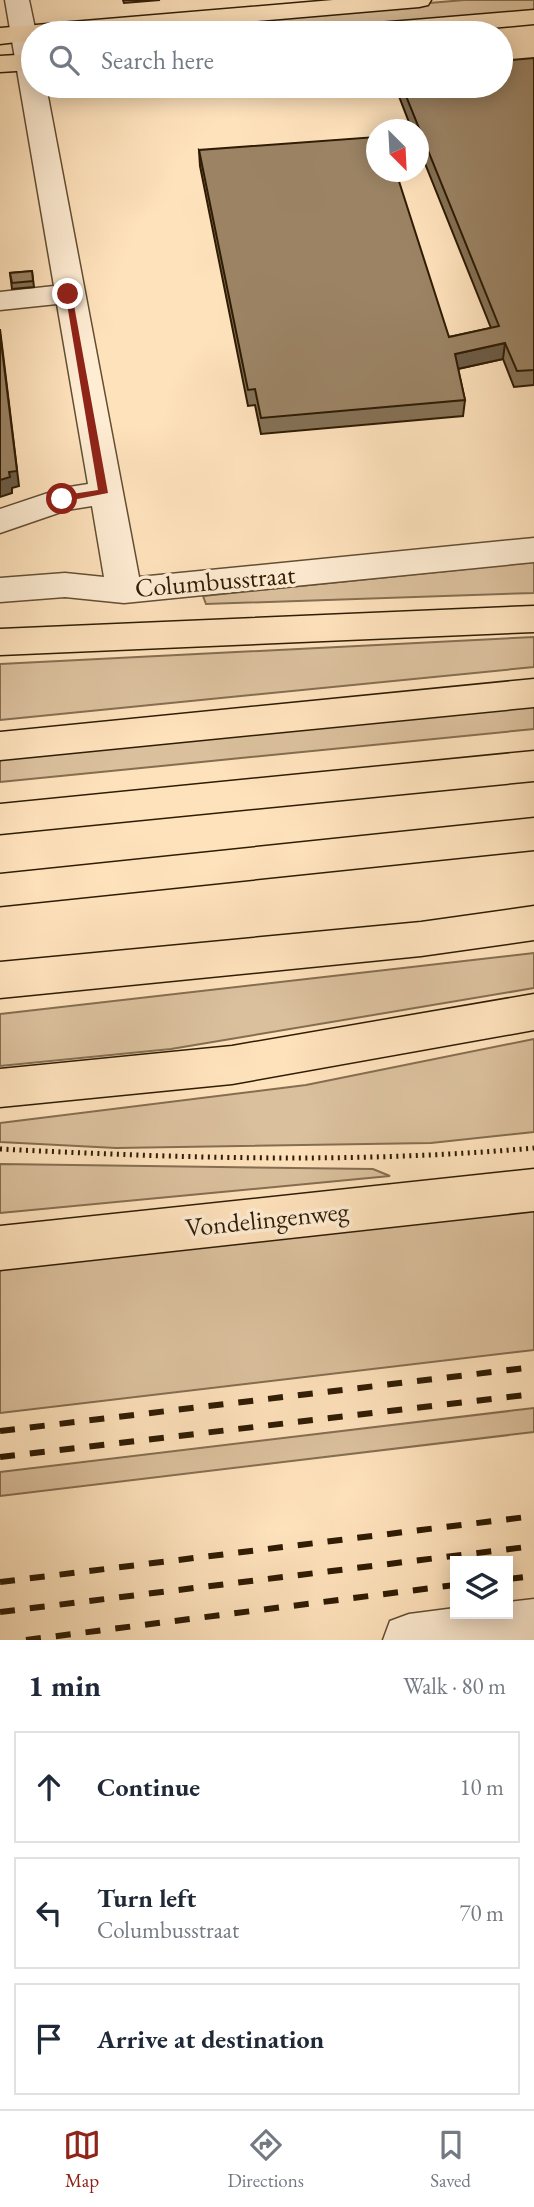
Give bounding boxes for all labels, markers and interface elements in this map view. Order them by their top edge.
search box [21,21,513,98]
icon: search [45,41,83,79]
text: Search here [101,43,214,77]
north arrow [366,119,429,182]
route end [52,278,83,309]
route start [46,483,77,514]
street label: Columbusstraat [133,557,297,605]
street label: Vondelingenweg [184,1193,351,1244]
map controls [450,1556,513,1619]
button: layers [450,1556,513,1619]
text: 1 min [28,1666,101,1705]
text: Walk · 80 m [403,1671,506,1701]
icon: ahead [30,1768,68,1806]
text: Continue [97,1770,200,1804]
text: 10 m [459,1772,504,1802]
text: Turn left [97,1881,196,1915]
icon: left [30,1894,68,1932]
text: 70 m [459,1898,504,1928]
text: Columbusstraat [97,1915,239,1945]
icon: arrive [30,2020,68,2058]
text: Arrive at destination [97,2022,324,2056]
tab: Map [63,2126,101,2193]
tab: Directions [227,2126,304,2193]
tab: Saved [430,2126,471,2193]

